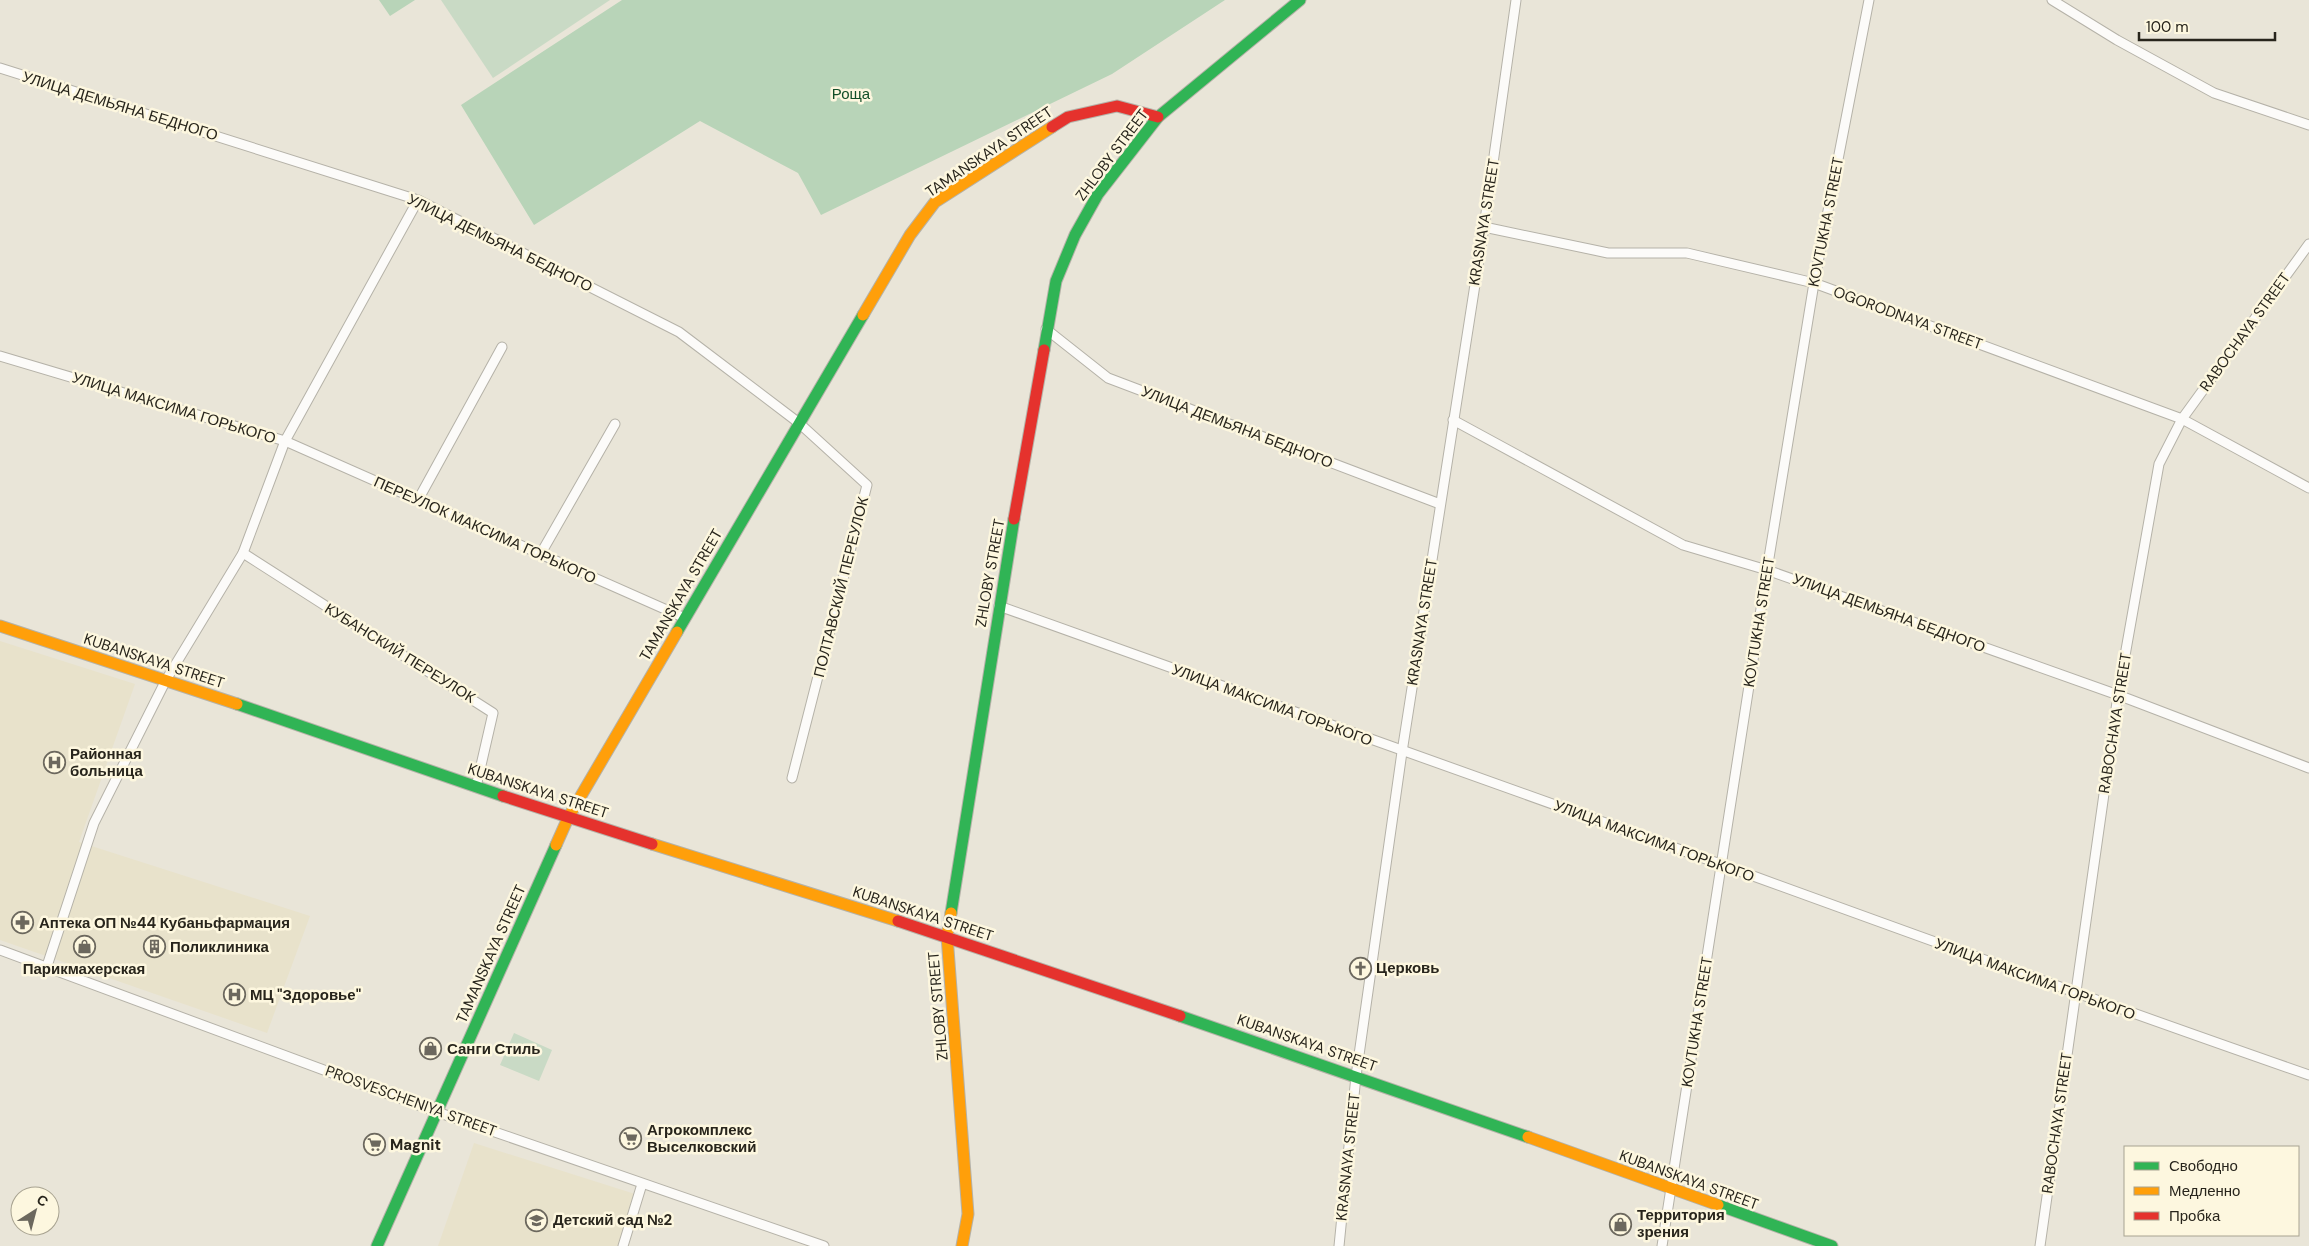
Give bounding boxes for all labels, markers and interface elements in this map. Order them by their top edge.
scale bar [2139,10,2275,42]
text: 100 m [2146,17,2189,37]
street label: УЛИЦА ДЕМЬЯНА БЕДНОГО [20,67,220,145]
park label: Роща [832,84,871,104]
street label: TAMANSKAYA STREET [922,102,1056,202]
street label: ZHLOBY STREET [1071,105,1153,205]
street label: KOVTUKHA STREET [1804,155,1848,289]
street label: KRASNAYA STREET [1464,157,1504,287]
street label: УЛИЦА ДЕМЬЯНА БЕДНОГО [404,189,596,297]
street label: RABOCHAYA STREET [2195,269,2295,395]
street label: OGORODNAYA STREET [1831,282,1985,354]
street label: УЛИЦА МАКСИМА ГОРЬКОГО [70,367,278,449]
street label: УЛИЦА ДЕМЬЯНА БЕДНОГО [1138,381,1336,473]
street label: ПЕРЕУЛОК МАКСИМА ГОРЬКОГО [371,472,599,588]
street label: ПОЛТАВСКИЙ ПЕРЕУЛОК [809,494,873,679]
street label: ZHLOBY STREET [971,517,1009,629]
street label: TAMANSKAYA STREET [635,525,727,665]
street label: KOVTUKHA STREET [1739,555,1779,689]
street label: KRASNAYA STREET [1402,557,1442,687]
street label: УЛИЦА ДЕМЬЯНА БЕДНОГО [1790,569,1988,657]
street label: КУБАНСКИЙ ПЕРЕУЛОК [321,598,479,708]
street label: KUBANSKAYA STREET [81,629,227,693]
street label: RABOCHAYA STREET [2094,651,2136,795]
street label: УЛИЦА МАКСИМА ГОРЬКОГО [1169,659,1375,751]
place label: Районная больница [70,744,143,781]
hospital icon: Районная больница [42,751,66,775]
street label: KUBANSKAYA STREET [465,759,611,823]
street label: УЛИЦА МАКСИМА ГОРЬКОГО [1551,795,1757,887]
street label: TAMANSKAYA STREET [452,882,530,1026]
street label: KUBANSKAYA STREET [850,882,996,946]
pharmacy icon: Аптека ОП №44 Кубаньфармация [11,911,35,935]
place label: Аптека ОП №44 Кубаньфармация [39,913,290,933]
street label: УЛИЦА МАКСИМА ГОРЬКОГО [1932,933,2138,1025]
shop icon: Парикмахерская [72,934,96,958]
building icon: Поликлиника [142,935,166,959]
place label: Поликлиника [170,937,270,957]
street label: ZHLOBY STREET [923,951,953,1061]
street label: KOVTUKHA STREET [1677,955,1717,1089]
church icon: Церковь [1348,956,1372,980]
place label: Церковь [1376,958,1440,978]
place label: Парикмахерская [23,959,145,979]
hospital icon: МЦ "Здоровье" [222,983,246,1007]
place label: МЦ "Здоровье" [250,985,361,1005]
street label: KUBANSKAYA STREET [1234,1010,1380,1076]
shop icon: Санги Стиль [419,1037,443,1061]
place label: Санги Стиль [447,1039,541,1059]
street label: RABOCHAYA STREET [2037,1051,2077,1195]
street label: PROSVESCHENIYA STREET [323,1061,499,1141]
street label: KRASNAYA STREET [1331,1092,1365,1222]
place label: Агрокомплекс Выселковский [647,1120,756,1157]
supermarket icon: Агрокомплекс Выселковский [619,1127,643,1151]
supermarket icon: Magnit [362,1133,386,1157]
place label: Magnit [390,1135,441,1155]
street label: KUBANSKAYA STREET [1617,1145,1761,1215]
legend [2124,1146,2299,1236]
text: Свободно [2169,1156,2238,1176]
text: Медленно [2169,1181,2240,1201]
north arrow [10,1186,60,1236]
text: С [33,1190,52,1211]
place label: Территория зрения [1637,1205,1725,1242]
text: Пробка [2169,1206,2221,1226]
school or university icon: Детский сад №2 [525,1208,549,1232]
place label: Детский сад №2 [553,1210,673,1230]
shop icon: Территория зрения [1609,1212,1633,1236]

